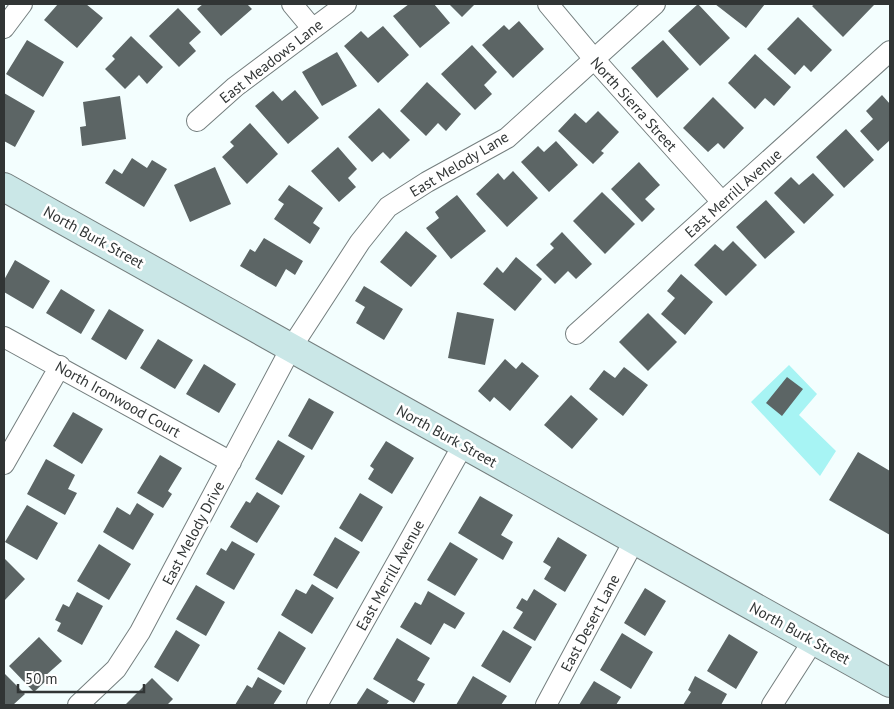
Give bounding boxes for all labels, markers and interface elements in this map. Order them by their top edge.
street label: East Meadows Lane [216,15,326,107]
street label: North Sierra Street [587,53,681,155]
street label: East Melody Lane [406,127,512,201]
street label: East Merrill Avenue [681,145,785,241]
street label: North Burk Street [40,202,148,272]
street label: North Ironwood Court [52,357,184,441]
street label: North Burk Street [393,401,501,471]
street label: East Melody Drive [158,478,228,588]
street label: East Merrill Avenue [352,516,428,634]
street label: East Desert Lane [556,571,624,675]
street label: North Burk Street [746,598,854,668]
scale bar [18,662,144,694]
text: 50 m [25,669,58,688]

